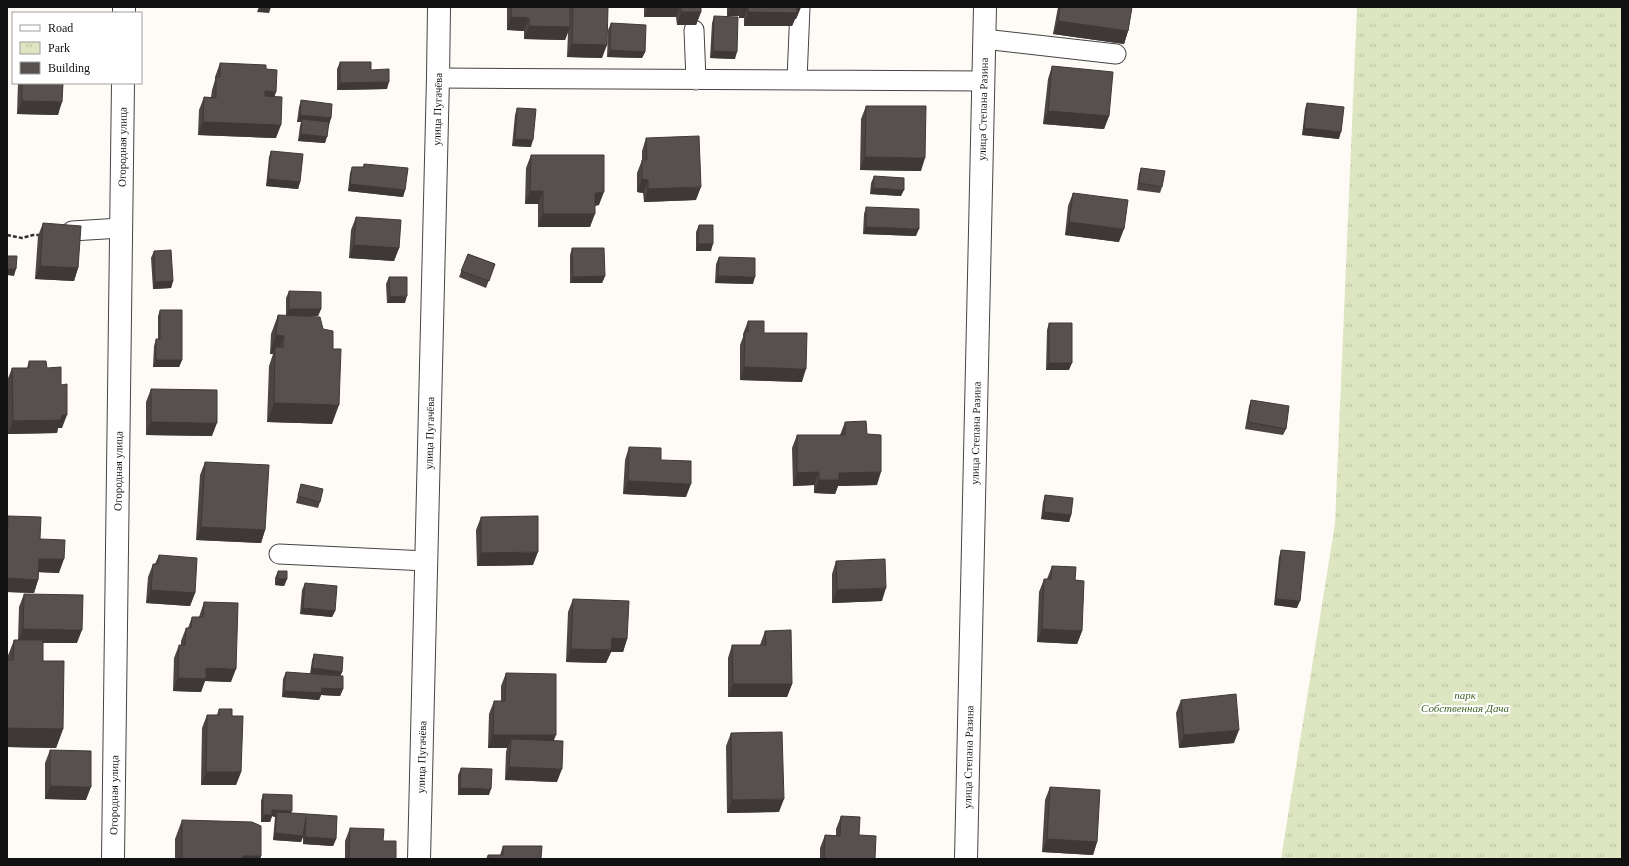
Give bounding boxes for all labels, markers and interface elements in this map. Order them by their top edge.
legend [12,12,142,84]
text: Road [48,21,73,35]
text: Park [48,41,70,55]
street label: улица Степана Разина [976,57,990,161]
text: Building [48,61,90,75]
street label: улица Пугачёва [430,73,444,146]
street label: Огородная улица [116,107,129,187]
street label: улица Степана Разина [968,381,983,485]
street label: улица Пугачёва [422,396,436,470]
street label: Огородная улица [111,431,125,511]
park label: парк Собственная Дача [1421,689,1510,714]
street label: улица Степана Разина [961,705,975,809]
street label: улица Пугачёва [415,720,428,794]
street label: Огородная улица [107,755,120,835]

